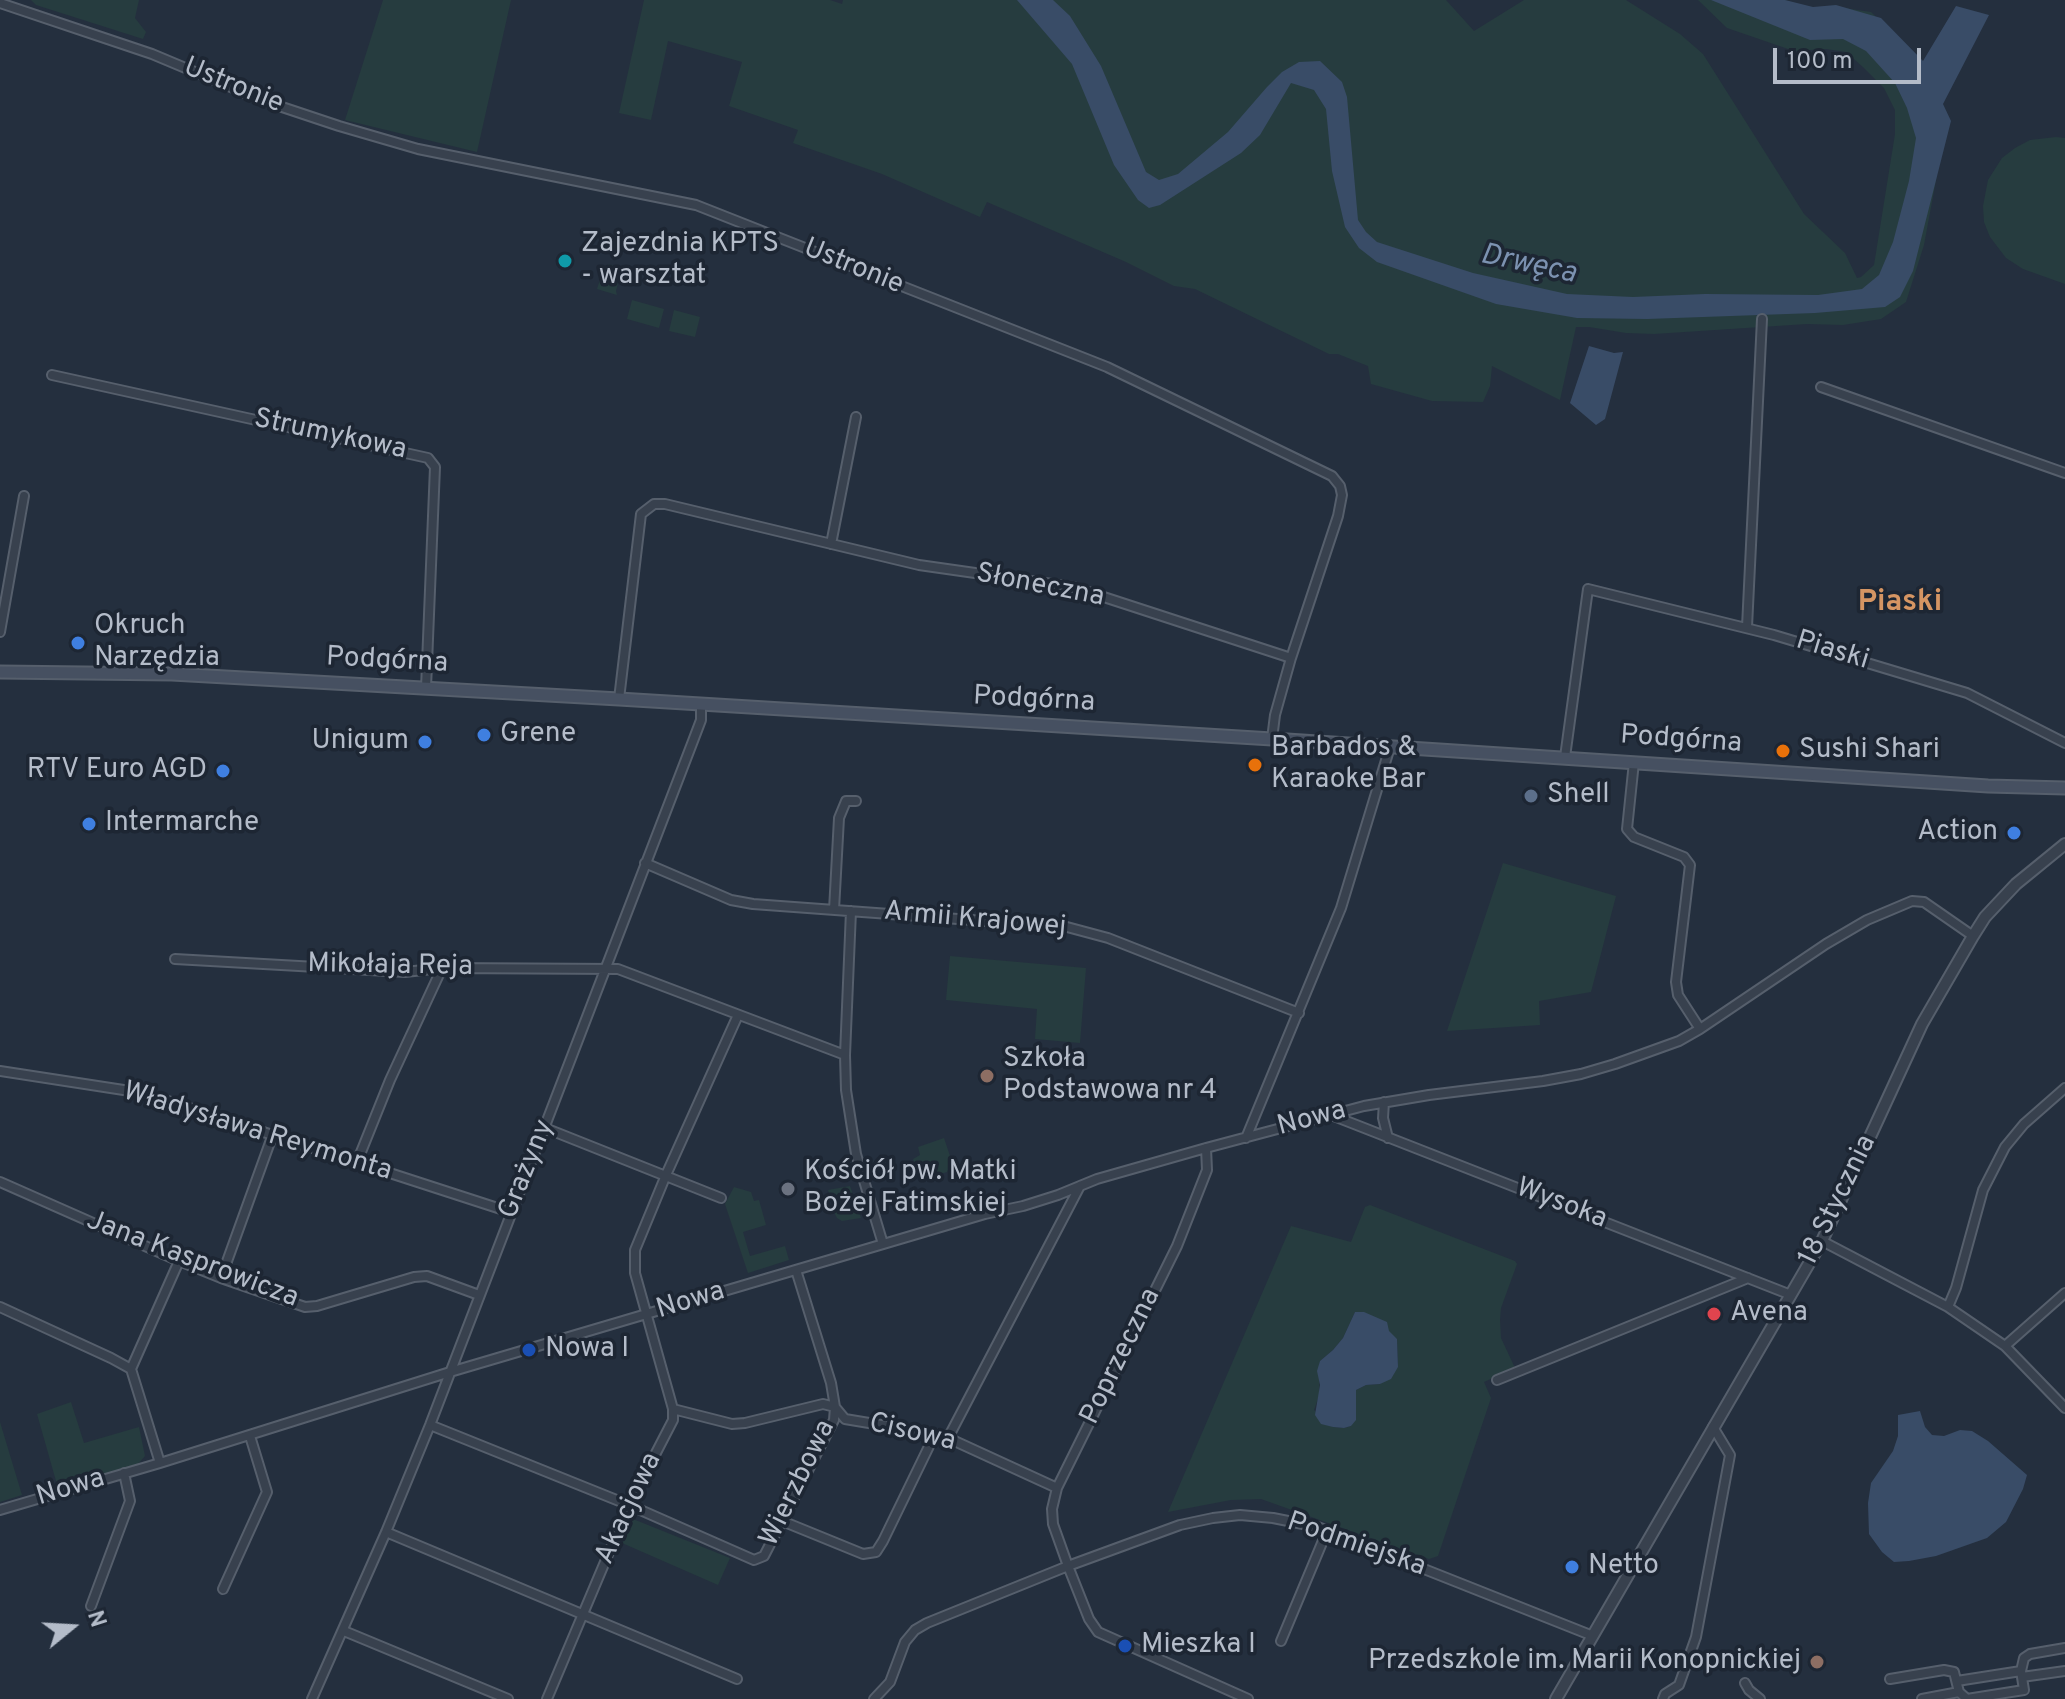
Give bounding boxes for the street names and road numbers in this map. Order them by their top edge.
street label: Ustronie [178,52,288,122]
street label: Ustronie [798,233,908,303]
street label: Strumykowa [251,403,409,469]
street label: Słoneczna [973,558,1107,616]
street label: Piaski [1791,625,1873,679]
street label: Podgórna [325,642,449,682]
street label: Podgórna [972,681,1096,721]
street label: Podgórna [1619,720,1743,762]
street label: Armii Krajowej [882,896,1068,946]
street label: Mikołaja Reja [307,949,473,985]
street label: Władysława Reymonta [118,1076,396,1190]
street label: Nowa [1274,1095,1350,1145]
street label: Grażyny [493,1115,563,1225]
street label: 18 Stycznia [1793,1130,1885,1272]
street label: Wysoka [1511,1172,1611,1238]
street label: Jana Kasprowicza [81,1205,303,1317]
street label: Nowa [653,1276,729,1328]
street label: Poprzeczna [1075,1283,1169,1431]
street label: Cisowa [865,1408,959,1460]
street label: Wierzbowa [754,1415,844,1553]
street label: Akacjowa [590,1448,670,1570]
street label: Nowa [33,1463,109,1515]
street label: Podmiejska [1282,1507,1430,1585]

